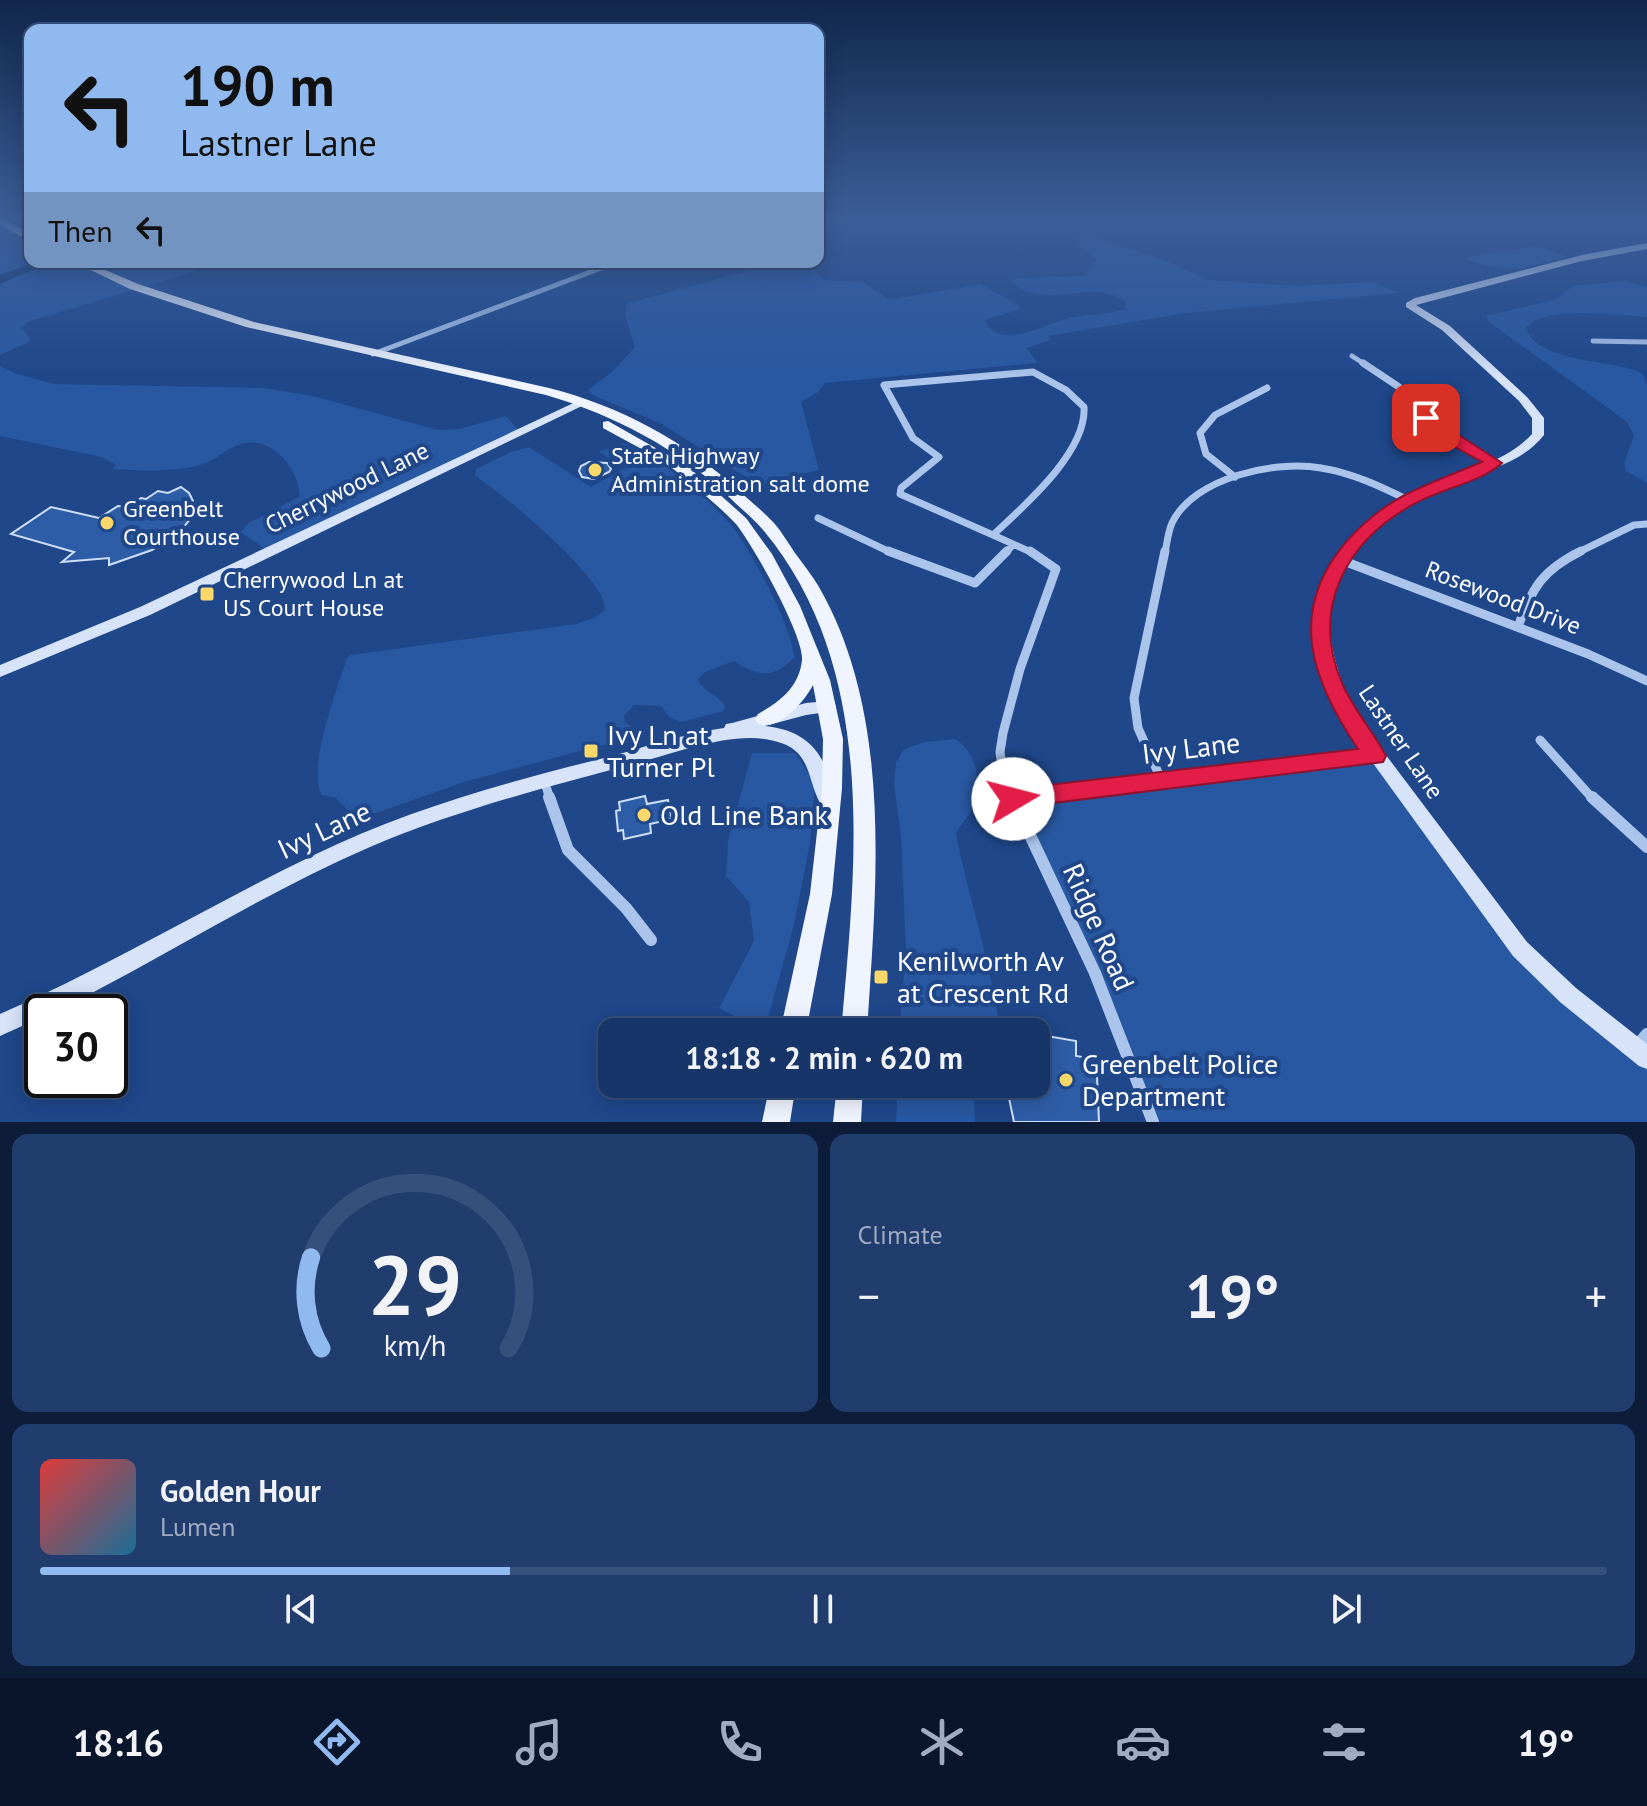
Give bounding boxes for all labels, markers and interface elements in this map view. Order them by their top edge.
text: 190 m [180,49,335,121]
icon: left [48,56,152,160]
text: Lastner Lane [180,119,377,166]
icon: left [129,208,173,252]
text: Then [48,211,113,250]
pin [1392,384,1460,452]
icon: arrive [1404,396,1448,440]
street label: Cherrywood Lane [260,435,434,541]
place label: State Highway Administration salt dome [611,440,870,499]
marker: State Highway Administration salt dome [586,461,604,479]
place label: Greenbelt Courthouse [123,493,240,552]
marker: Greenbelt Courthouse [98,514,116,532]
street label: Rosewood Drive [1421,554,1585,641]
place label: Cherrywood Ln at US Court House [223,564,404,623]
marker: Cherrywood Ln at US Court House [198,585,216,603]
street label: Lastner Lane [1352,679,1451,805]
place label: Ivy Ln at Turner Pl [607,716,715,785]
street label: Ivy Lane [1140,723,1242,772]
marker: Ivy Ln at Turner Pl [582,742,600,760]
position arrow [971,757,1055,841]
street label: Ivy Lane [271,792,376,867]
place label: Old Line Bank [660,796,828,833]
marker: Old Line Bank [635,806,653,824]
street label: Ridge Road [1055,857,1144,996]
place label: Kenilworth Av at Crescent Rd [897,942,1069,1011]
marker: Kenilworth Av at Crescent Rd [872,968,890,986]
speed limit sign: 30 [24,994,128,1098]
text: 18:18 · 2 min · 620 m [685,1038,963,1077]
place label: Greenbelt Police Department [1082,1045,1278,1114]
marker: Greenbelt Police Department [1057,1071,1075,1089]
text: Climate [858,1218,943,1251]
text: 29 [368,1230,462,1338]
text: 19° [1185,1257,1279,1335]
text: − [858,1267,880,1324]
text: + [1585,1267,1607,1324]
text: km/h [383,1327,446,1364]
text: Golden Hour [160,1471,321,1510]
text: Lumen [160,1510,235,1543]
icon: previous [279,1587,323,1631]
icon: pause [801,1587,845,1631]
icon: next [1324,1587,1368,1631]
icon: directions [309,1714,365,1770]
icon: music [511,1714,567,1770]
icon: phone [712,1714,768,1770]
icon: climate [914,1714,970,1770]
icon: car [1115,1714,1171,1770]
icon: filters [1316,1714,1372,1770]
text: 18:16 [73,1719,164,1766]
text: 19° [1518,1719,1574,1766]

